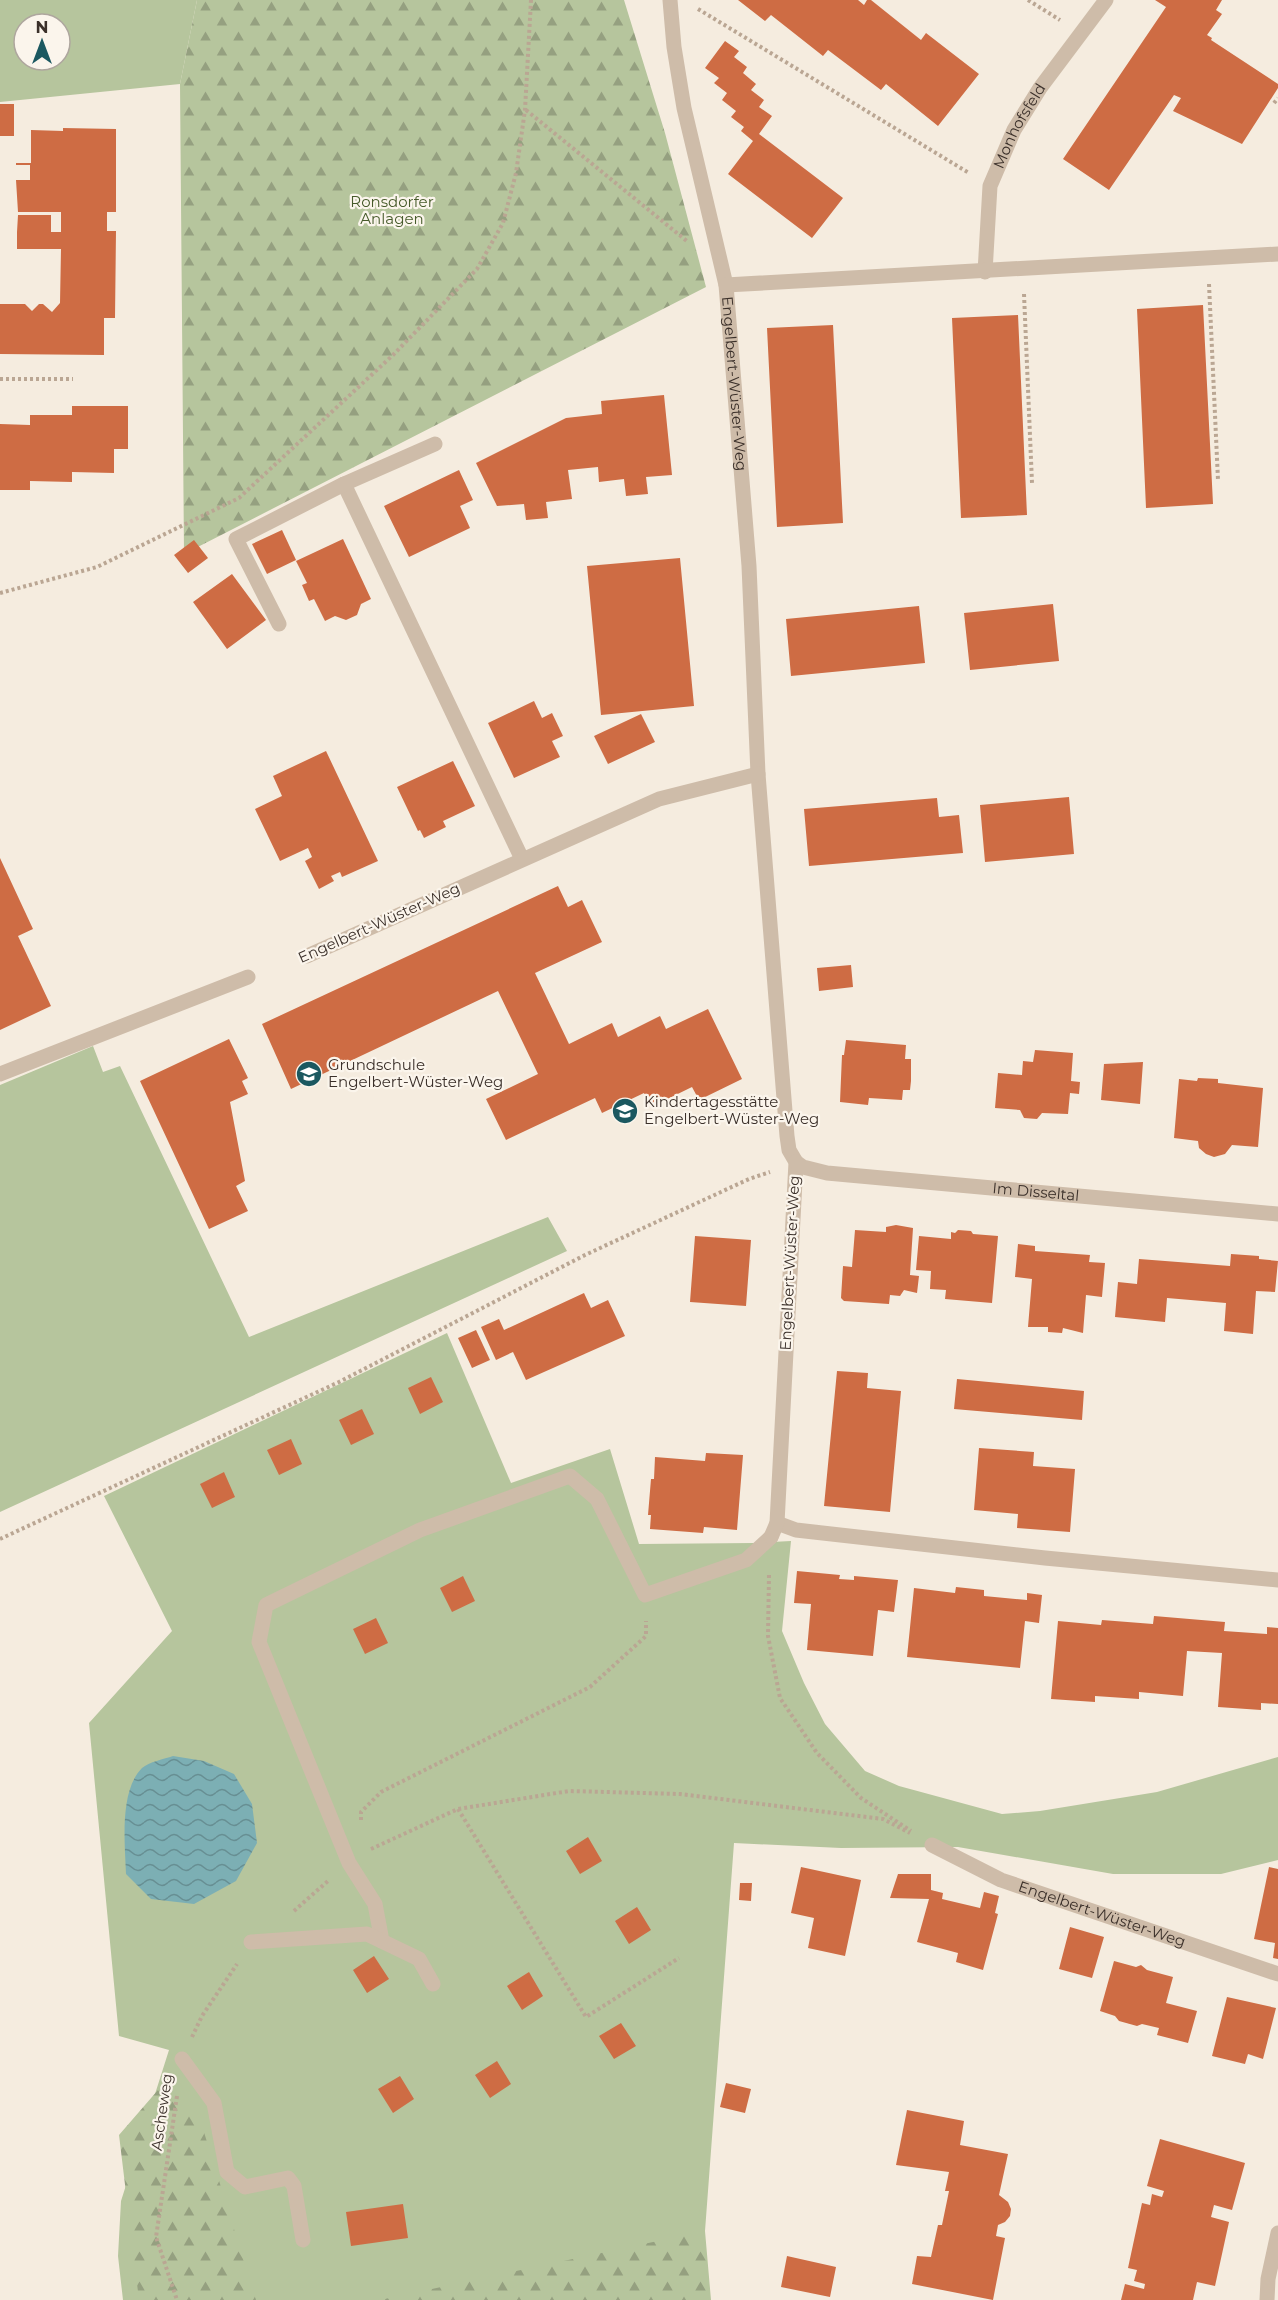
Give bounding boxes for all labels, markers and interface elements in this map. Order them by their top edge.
north arrow [12,12,72,72]
text: N [36,18,48,37]
street label: Monhofsfeld [989,80,1050,171]
park label: Ronsdorfer Anlagen [350,192,434,228]
street label: Engelbert-Wüster-Weg [718,296,751,472]
street label: Engelbert-Wüster-Weg [295,878,463,967]
place label: Grundschule Engelbert-Wüster-Weg [328,1055,503,1091]
school or university icon: Grundschule Engelbert-Wüster-Weg [294,1059,324,1089]
place label: Kindertagesstätte Engelbert-Wüster-Weg [644,1092,819,1128]
school or university icon: Kindertagesstätte Engelbert-Wüster-Weg [610,1096,640,1126]
street label: Engelbert-Wüster-Weg [775,1175,804,1351]
street label: Im Disseltal [992,1178,1080,1205]
street label: Engelbert-Wüster-Weg [1016,1877,1188,1951]
street label: Ascheweg [147,2072,176,2152]

